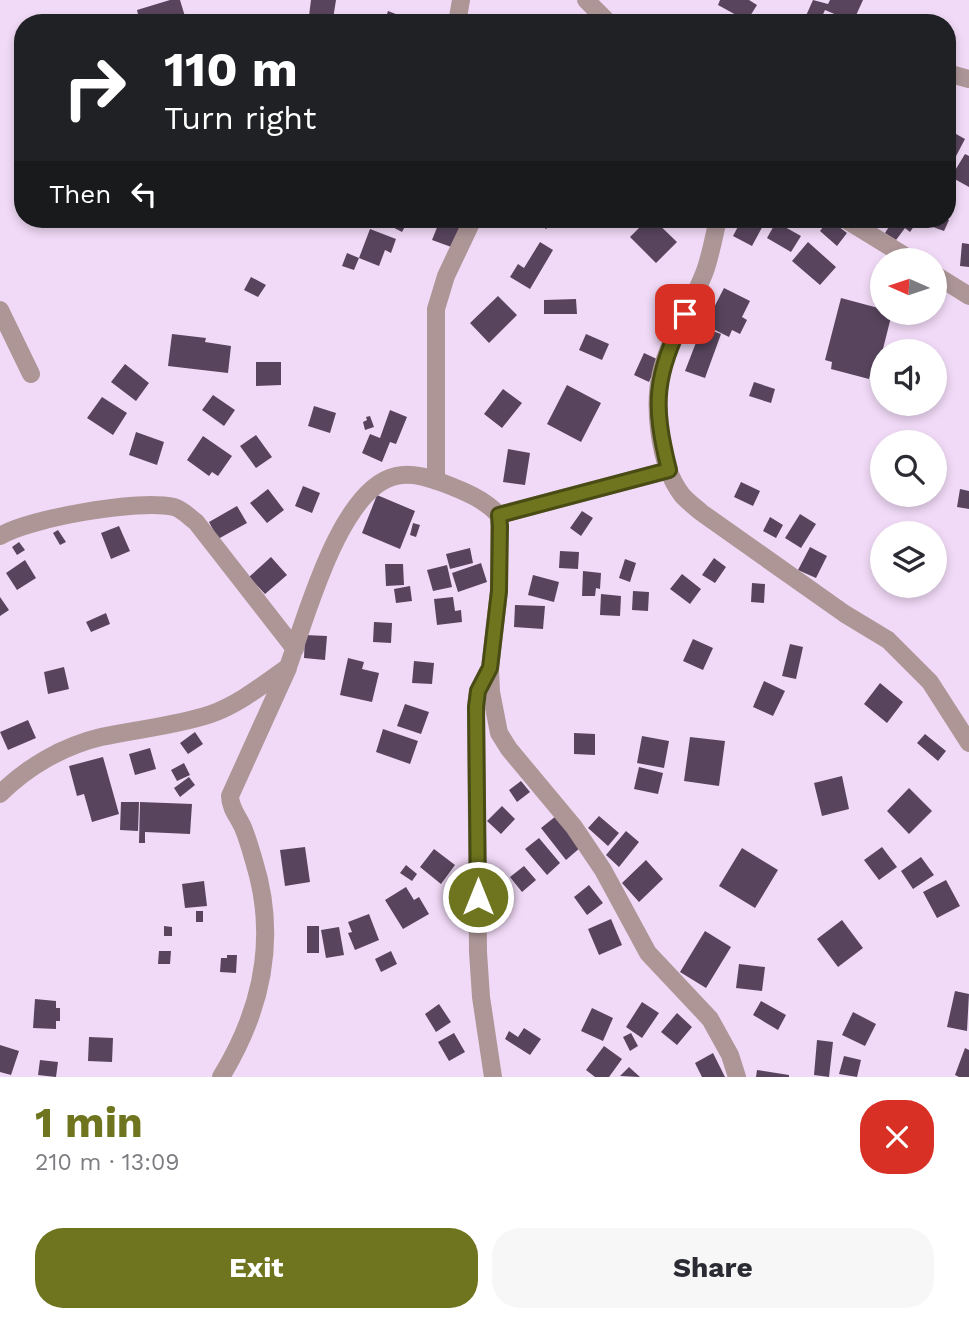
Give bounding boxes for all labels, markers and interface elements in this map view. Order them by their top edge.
text: 110 m [164,40,298,98]
icon: right [49,42,140,133]
text: Turn right [164,99,316,137]
icon: left [125,175,163,213]
text: Then [49,179,111,209]
north arrow [870,248,947,326]
map controls [870,248,947,598]
pin [655,284,715,344]
icon: arrive [666,295,704,333]
button: sound [870,339,947,416]
button: search [870,430,947,507]
button: layers [870,521,947,598]
position arrow [441,860,515,934]
text: 1 min [35,1098,143,1147]
button: close [860,1100,934,1174]
text: 210 m · 13:09 [35,1149,180,1176]
button: Exit [35,1228,478,1308]
button: Share [492,1228,934,1308]

